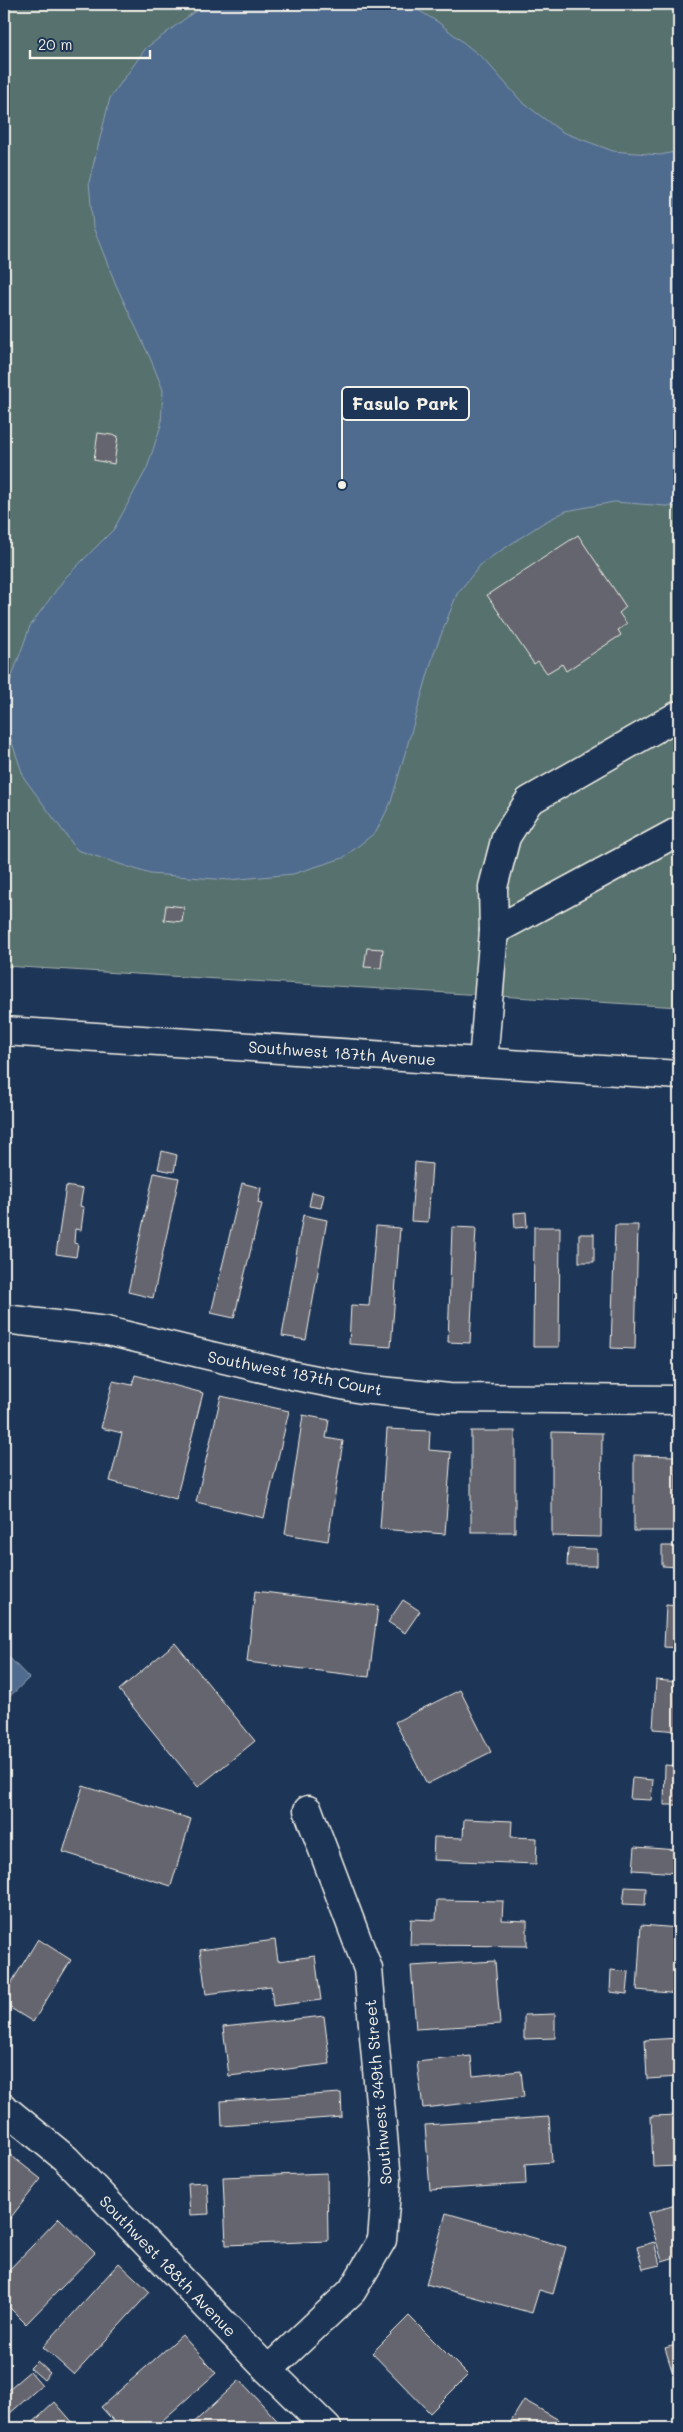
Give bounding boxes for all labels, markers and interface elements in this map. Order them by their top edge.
scale bar [30,28,150,60]
text: 20 m [38,34,72,54]
callout: Fasulo Park [342,387,469,420]
text: Fasulo Park [352,391,458,415]
street label: Southwest 187th Avenue [248,1035,436,1070]
street label: Southwest 187th Court [206,1345,384,1400]
street label: Southwest 349th Street [359,1999,396,2186]
street label: Southwest 188th Avenue [95,2191,241,2341]

